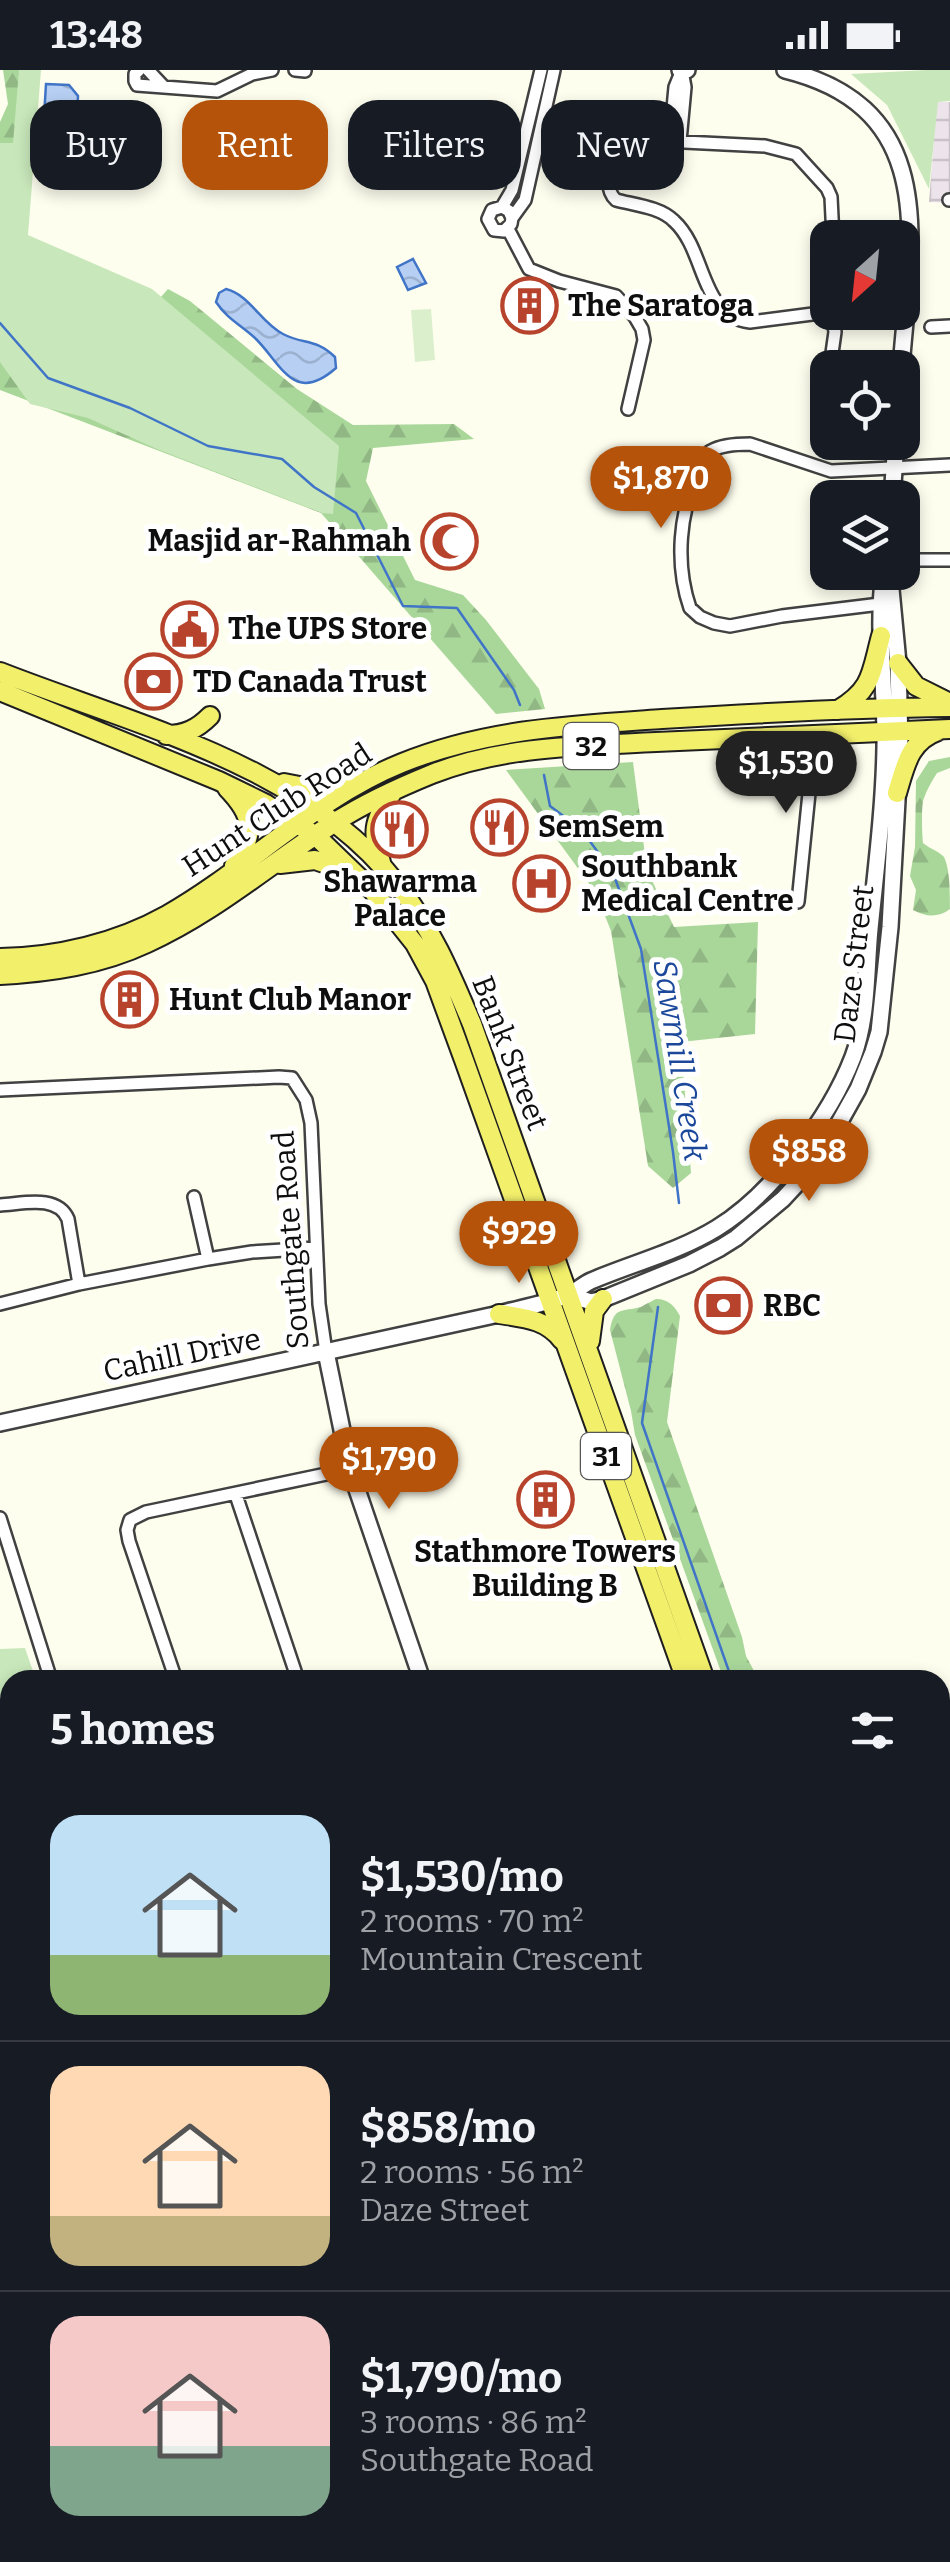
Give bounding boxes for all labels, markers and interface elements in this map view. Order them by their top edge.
text: 13:48 [50,12,143,58]
chip: Buy [30,100,162,190]
chip: Rent [182,100,328,190]
chip: Filters [348,100,521,190]
chip: New [541,100,684,190]
north arrow [810,220,920,330]
map controls [810,220,920,590]
building icon: The Saratoga [499,276,559,336]
place label: The Saratoga [568,288,754,324]
button: locate [810,350,920,460]
pin: $1,870 [580,446,742,531]
text: $1,870 [612,459,710,497]
button: layers [810,480,920,590]
mosque icon: Masjid ar-Rahmah [420,511,480,571]
place label: Masjid ar-Rahmah [147,523,411,559]
public building icon: The UPS Store [159,599,219,659]
place label: The UPS Store [228,611,427,647]
bank icon: TD Canada Trust [124,652,184,712]
place label: TD Canada Trust [193,664,427,700]
road number: 32 [564,723,618,769]
pin: $1,530 [705,731,867,816]
street label: Hunt Club Road [176,735,378,884]
text: $1,530 [738,744,834,782]
restaurant icon: SemSem [469,797,529,857]
restaurant icon: Shawarma Palace [370,799,430,859]
place label: SemSem [538,809,664,845]
place label: Southbank Medical Centre [581,849,794,919]
hospital icon: Southbank Medical Centre [512,854,572,914]
place label: Shawarma Palace [323,864,477,934]
street label: Daze Street [826,883,882,1045]
water label: Sawmill Creek [645,956,715,1164]
building icon: Hunt Club Manor [100,970,160,1030]
street label: Bank Street [464,971,556,1135]
place label: Hunt Club Manor [169,982,411,1018]
pin: $858 [750,1119,868,1204]
street label: Southgate Road [265,1129,317,1350]
text: $858 [771,1132,847,1170]
pin: $929 [460,1201,578,1286]
text: $929 [481,1214,557,1252]
bank icon: RBC [694,1276,754,1336]
place label: RBC [763,1288,821,1324]
street label: Cahill Drive [100,1321,264,1389]
pin: $1,790 [308,1427,470,1512]
road number: 31 [581,1433,631,1479]
text: $1,790 [341,1440,437,1478]
building icon: Stathmore Towers Building B [515,1469,575,1529]
place label: Stathmore Towers Building B [414,1534,676,1604]
icon: filters [845,1703,900,1758]
text: 5 homes [50,1705,215,1755]
text: $1,530/mo [360,1852,564,1902]
icon: home [130,1855,250,1975]
text: 2 rooms · 70 m² [360,1902,584,1940]
text: Mountain Crescent [360,1940,643,1978]
text: $858/mo [360,2103,536,2153]
icon: home [130,2106,250,2226]
text: 2 rooms · 56 m² [360,2153,584,2191]
text: Daze Street [360,2191,529,2229]
text: $1,790/mo [360,2353,562,2403]
icon: home [130,2356,250,2476]
text: 3 rooms · 86 m² [360,2403,587,2441]
text: Southgate Road [360,2441,594,2479]

